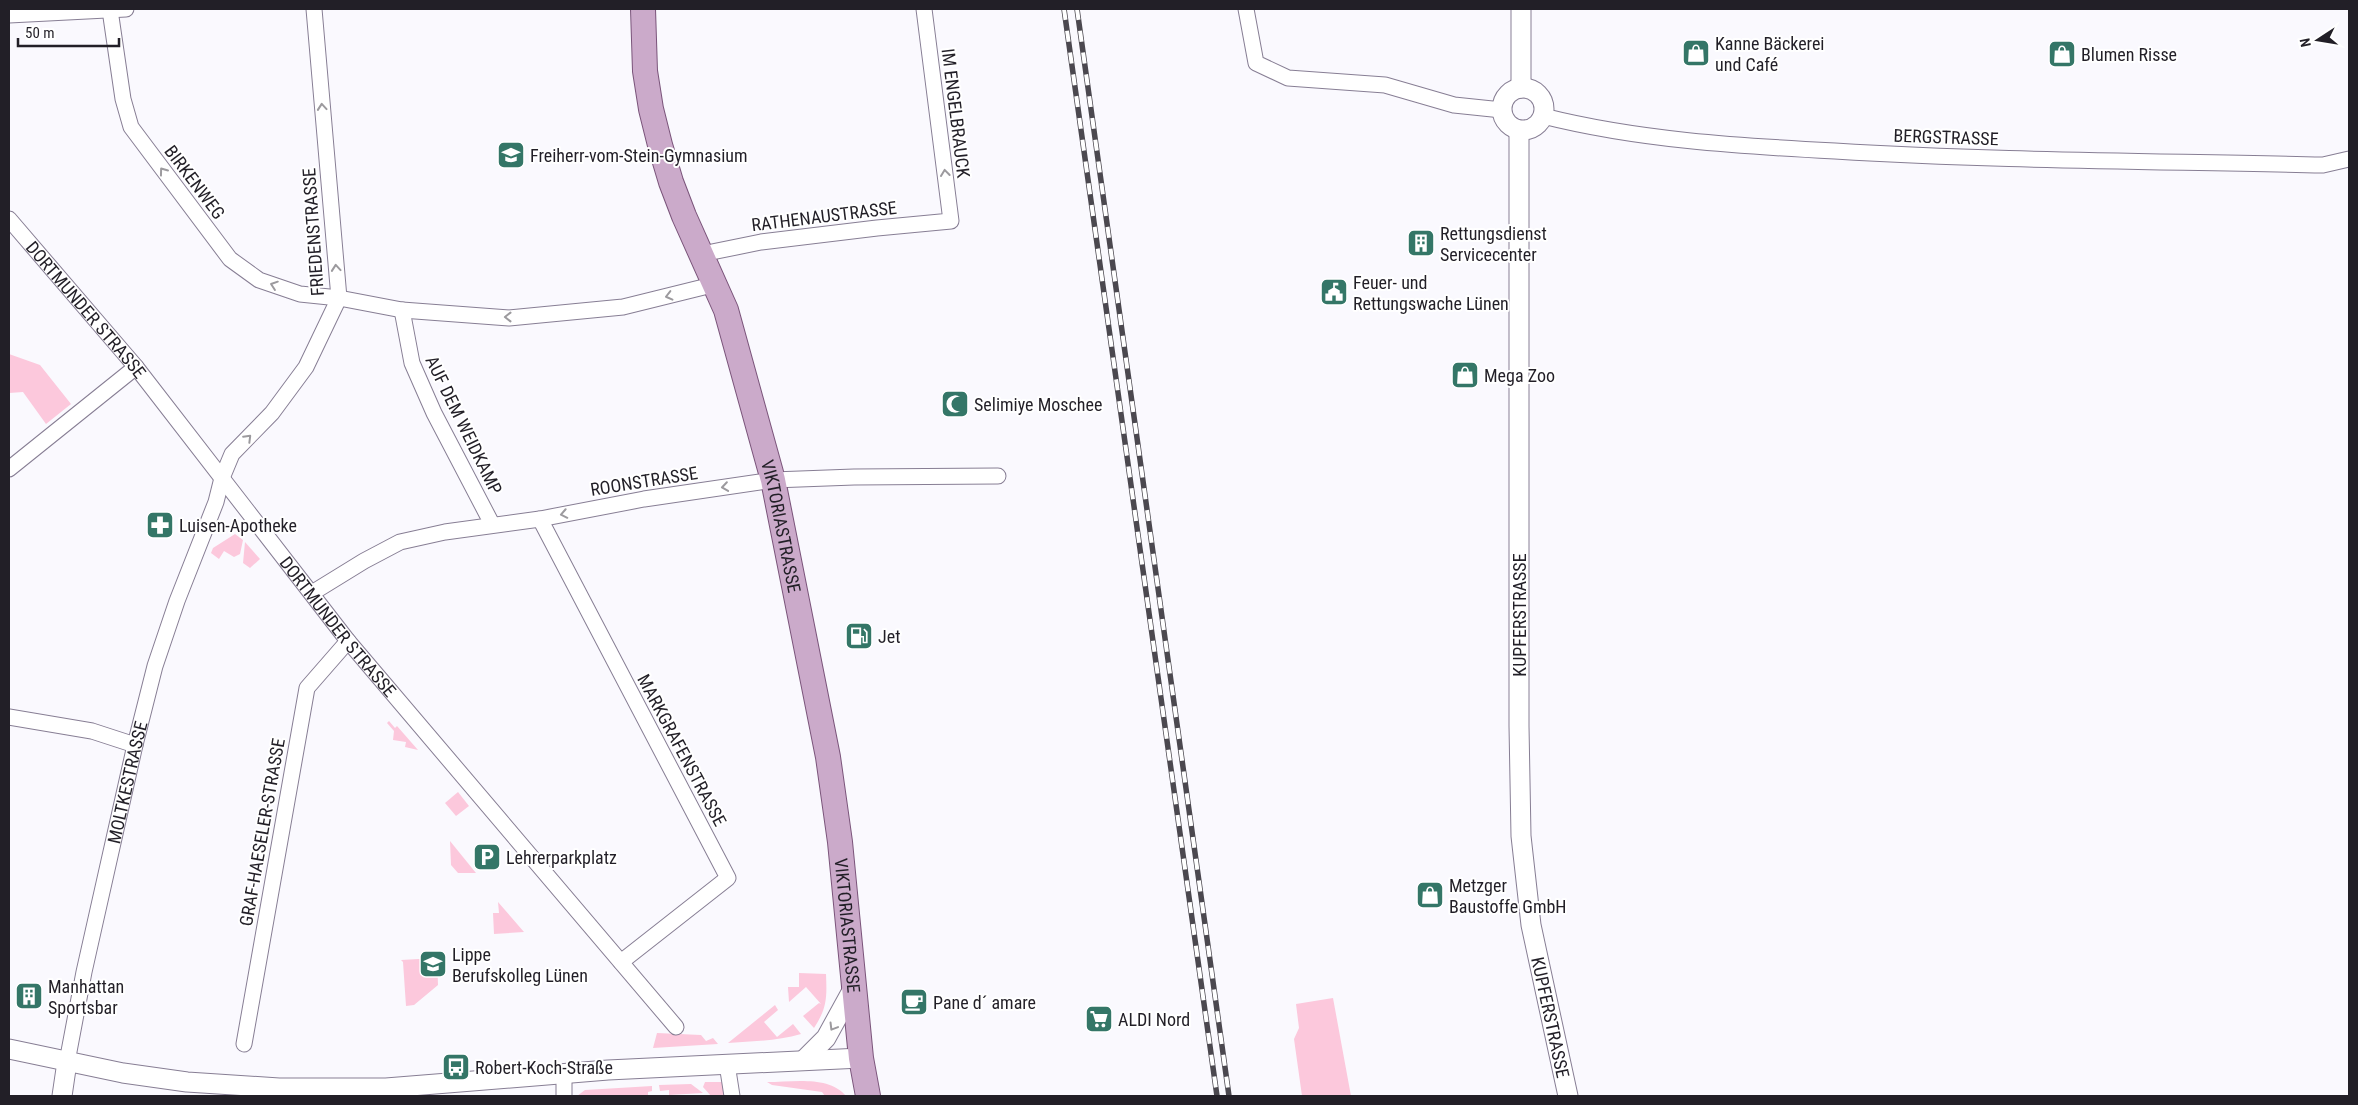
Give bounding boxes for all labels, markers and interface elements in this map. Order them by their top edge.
scale bar [18,15,119,47]
north arrow [2293,15,2343,65]
text: 50 m [25,24,55,42]
place label: Kanne Bäckerei und Café [1715,33,1824,75]
text: N [2297,37,2314,49]
shop icon: Kanne Bäckerei und Café [1681,38,1711,68]
shop icon: Blumen Risse [2047,39,2077,69]
place label: Blumen Risse [2081,44,2177,65]
street label: IM ENGELBRAUCK [938,47,974,179]
one-way arrow [317,102,328,110]
street label: BERGSTRASSE [1893,125,1999,149]
school or university icon: Freiherr-vom-Stein-Gymnasium [496,140,526,170]
street label: BIRKENWEG [160,141,230,223]
place label: Freiherr-vom-Stein-Gymnasium [530,145,748,166]
one-way arrow [160,167,169,177]
street label: FRIEDENSTRASSE [298,167,328,297]
one-way arrow [940,169,950,177]
street label: RATHENAUSTRASSE [750,197,898,235]
place label: Rettungsdienst Servicecenter [1440,223,1547,265]
building icon: Rettungsdienst Servicecenter [1406,228,1436,258]
street label: DORTMUNDER STRASSE [22,237,151,382]
one-way arrow [331,264,342,272]
place label: Feuer- und Rettungswache Lünen [1353,272,1509,314]
public building icon: Feuer- und Rettungswache Lünen [1319,277,1349,307]
one-way arrow [270,281,279,291]
one-way arrow [664,290,673,301]
one-way arrow [504,312,512,322]
street label: AUF DEM WEIDKAMP [421,352,507,498]
shop icon: Mega Zoo [1450,360,1480,390]
place label: Mega Zoo [1484,365,1555,386]
mosque icon: Selimiye Moschee [940,389,970,419]
place label: Selimiye Moschee [974,394,1102,415]
one-way arrow [243,434,252,443]
street label: VIKTORIASTRASSE [757,457,806,595]
street label: ROONSTRASSE [589,462,699,500]
one-way arrow [720,481,728,492]
one-way arrow [560,508,569,519]
pharmacy icon: Luisen-Apotheke [145,510,175,540]
place label: Luisen-Apotheke [179,515,297,536]
street label: DORTMUNDER STRASSE [276,552,401,701]
street label: KUPFERSTRASSE [1509,553,1530,677]
fuel station icon: Jet [844,621,874,651]
place label: Jet [878,626,900,647]
street label: MARKGRAFENSTRASSE [633,671,731,830]
street label: MOLTKESTRASSE [103,719,151,846]
street label: GRAF-HAESELER-STRASSE [235,736,289,928]
parking icon: Lehrerparkplatz [472,842,502,872]
place label: Lehrerparkplatz [506,847,617,868]
street label: VIKTORIASTRASSE [831,857,865,994]
place label: Metzger Baustoffe GmbH [1449,875,1567,917]
shop icon: Metzger Baustoffe GmbH [1415,880,1445,910]
place label: Lippe Berufskolleg Lünen [452,944,588,986]
school or university icon: Lippe Berufskolleg Lünen [418,949,448,979]
street label: KUPFERSTRASSE [1528,955,1574,1080]
place label: Manhattan Sportsbar [48,976,124,1018]
building icon: Manhattan Sportsbar [14,981,44,1011]
cafe icon: Pane d´ amare [899,987,929,1017]
place label: Pane d´ amare [933,992,1036,1013]
supermarket icon: ALDI Nord [1084,1004,1114,1034]
place label: ALDI Nord [1118,1009,1190,1030]
one-way arrow [829,1021,839,1030]
bus stop icon: Robert-Koch-Straße [441,1052,471,1082]
place label: Robert-Koch-Straße [475,1057,613,1078]

